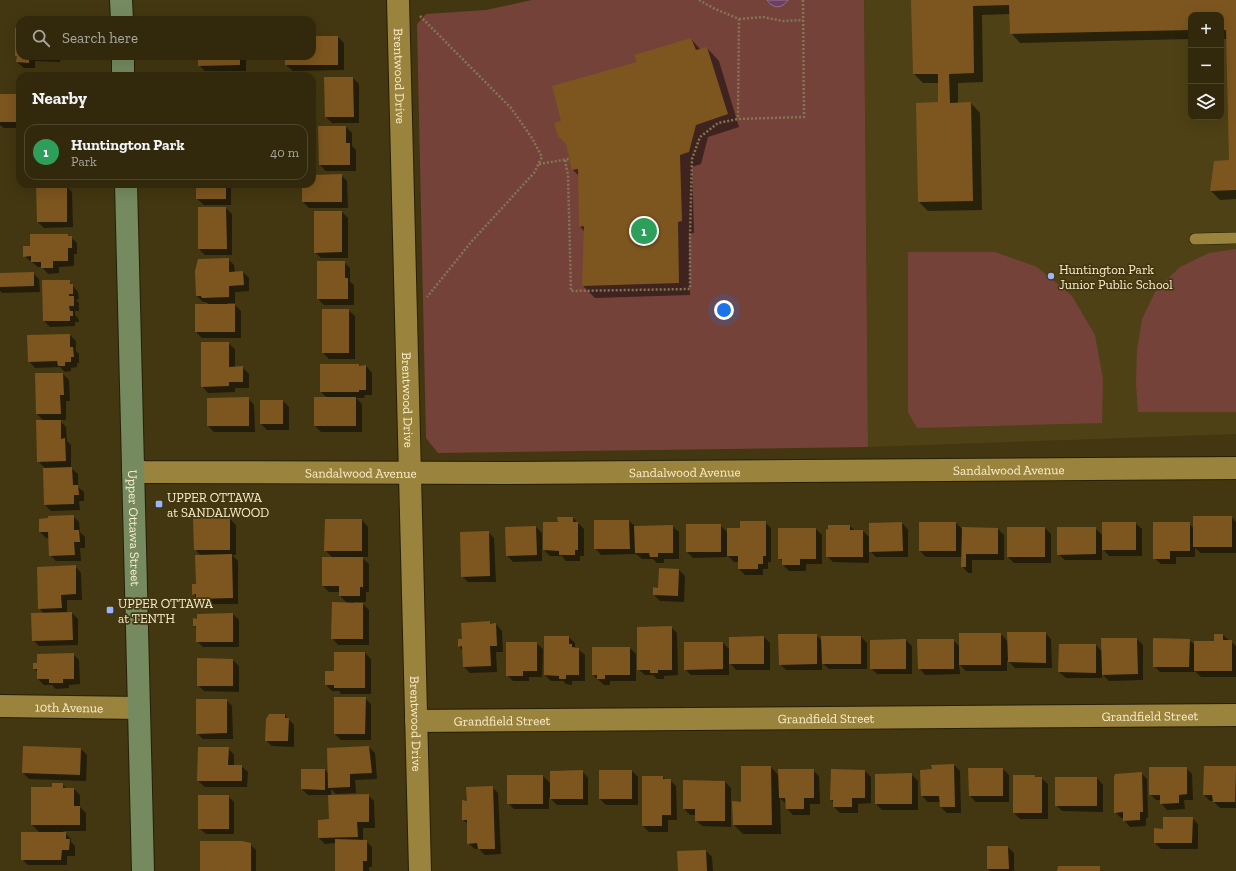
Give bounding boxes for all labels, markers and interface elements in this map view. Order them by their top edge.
map controls [1188,12,1224,120]
button: + [1188,12,1224,48]
search box [16,16,316,60]
icon: search [30,27,52,49]
street label: Brentwood Drive [391,28,408,124]
text: Search here [62,29,138,47]
button: − [1188,48,1224,84]
button: layers [1188,84,1224,120]
text: Nearby [32,88,87,108]
text: Huntington Park [71,136,184,154]
text: 1 [43,145,49,160]
text: 40 m [270,145,299,160]
text: Park [71,154,97,169]
pin: 1 [631,216,657,246]
place label: Huntington Park Junior Public School [1059,262,1173,292]
marker: Huntington Park Junior Public School [1046,271,1056,281]
your location [714,300,734,320]
street label: Brentwood Drive [399,352,416,448]
street label: Sandalwood Avenue [953,462,1065,478]
street label: Sandalwood Avenue [629,464,741,480]
street label: Sandalwood Avenue [305,465,417,481]
street label: Upper Ottawa Street [125,470,143,586]
place label: UPPER OTTAWA at SANDALWOOD [167,490,269,520]
marker: UPPER OTTAWA at SANDALWOOD [154,499,164,509]
place label: UPPER OTTAWA at TENTH [118,596,214,626]
marker: UPPER OTTAWA at TENTH [105,605,115,615]
street label: Brentwood Drive [407,676,424,772]
street label: 10th Avenue [35,700,103,715]
street label: Grandfield Street [1102,708,1199,724]
street label: Grandfield Street [778,711,875,726]
street label: Grandfield Street [454,713,551,729]

